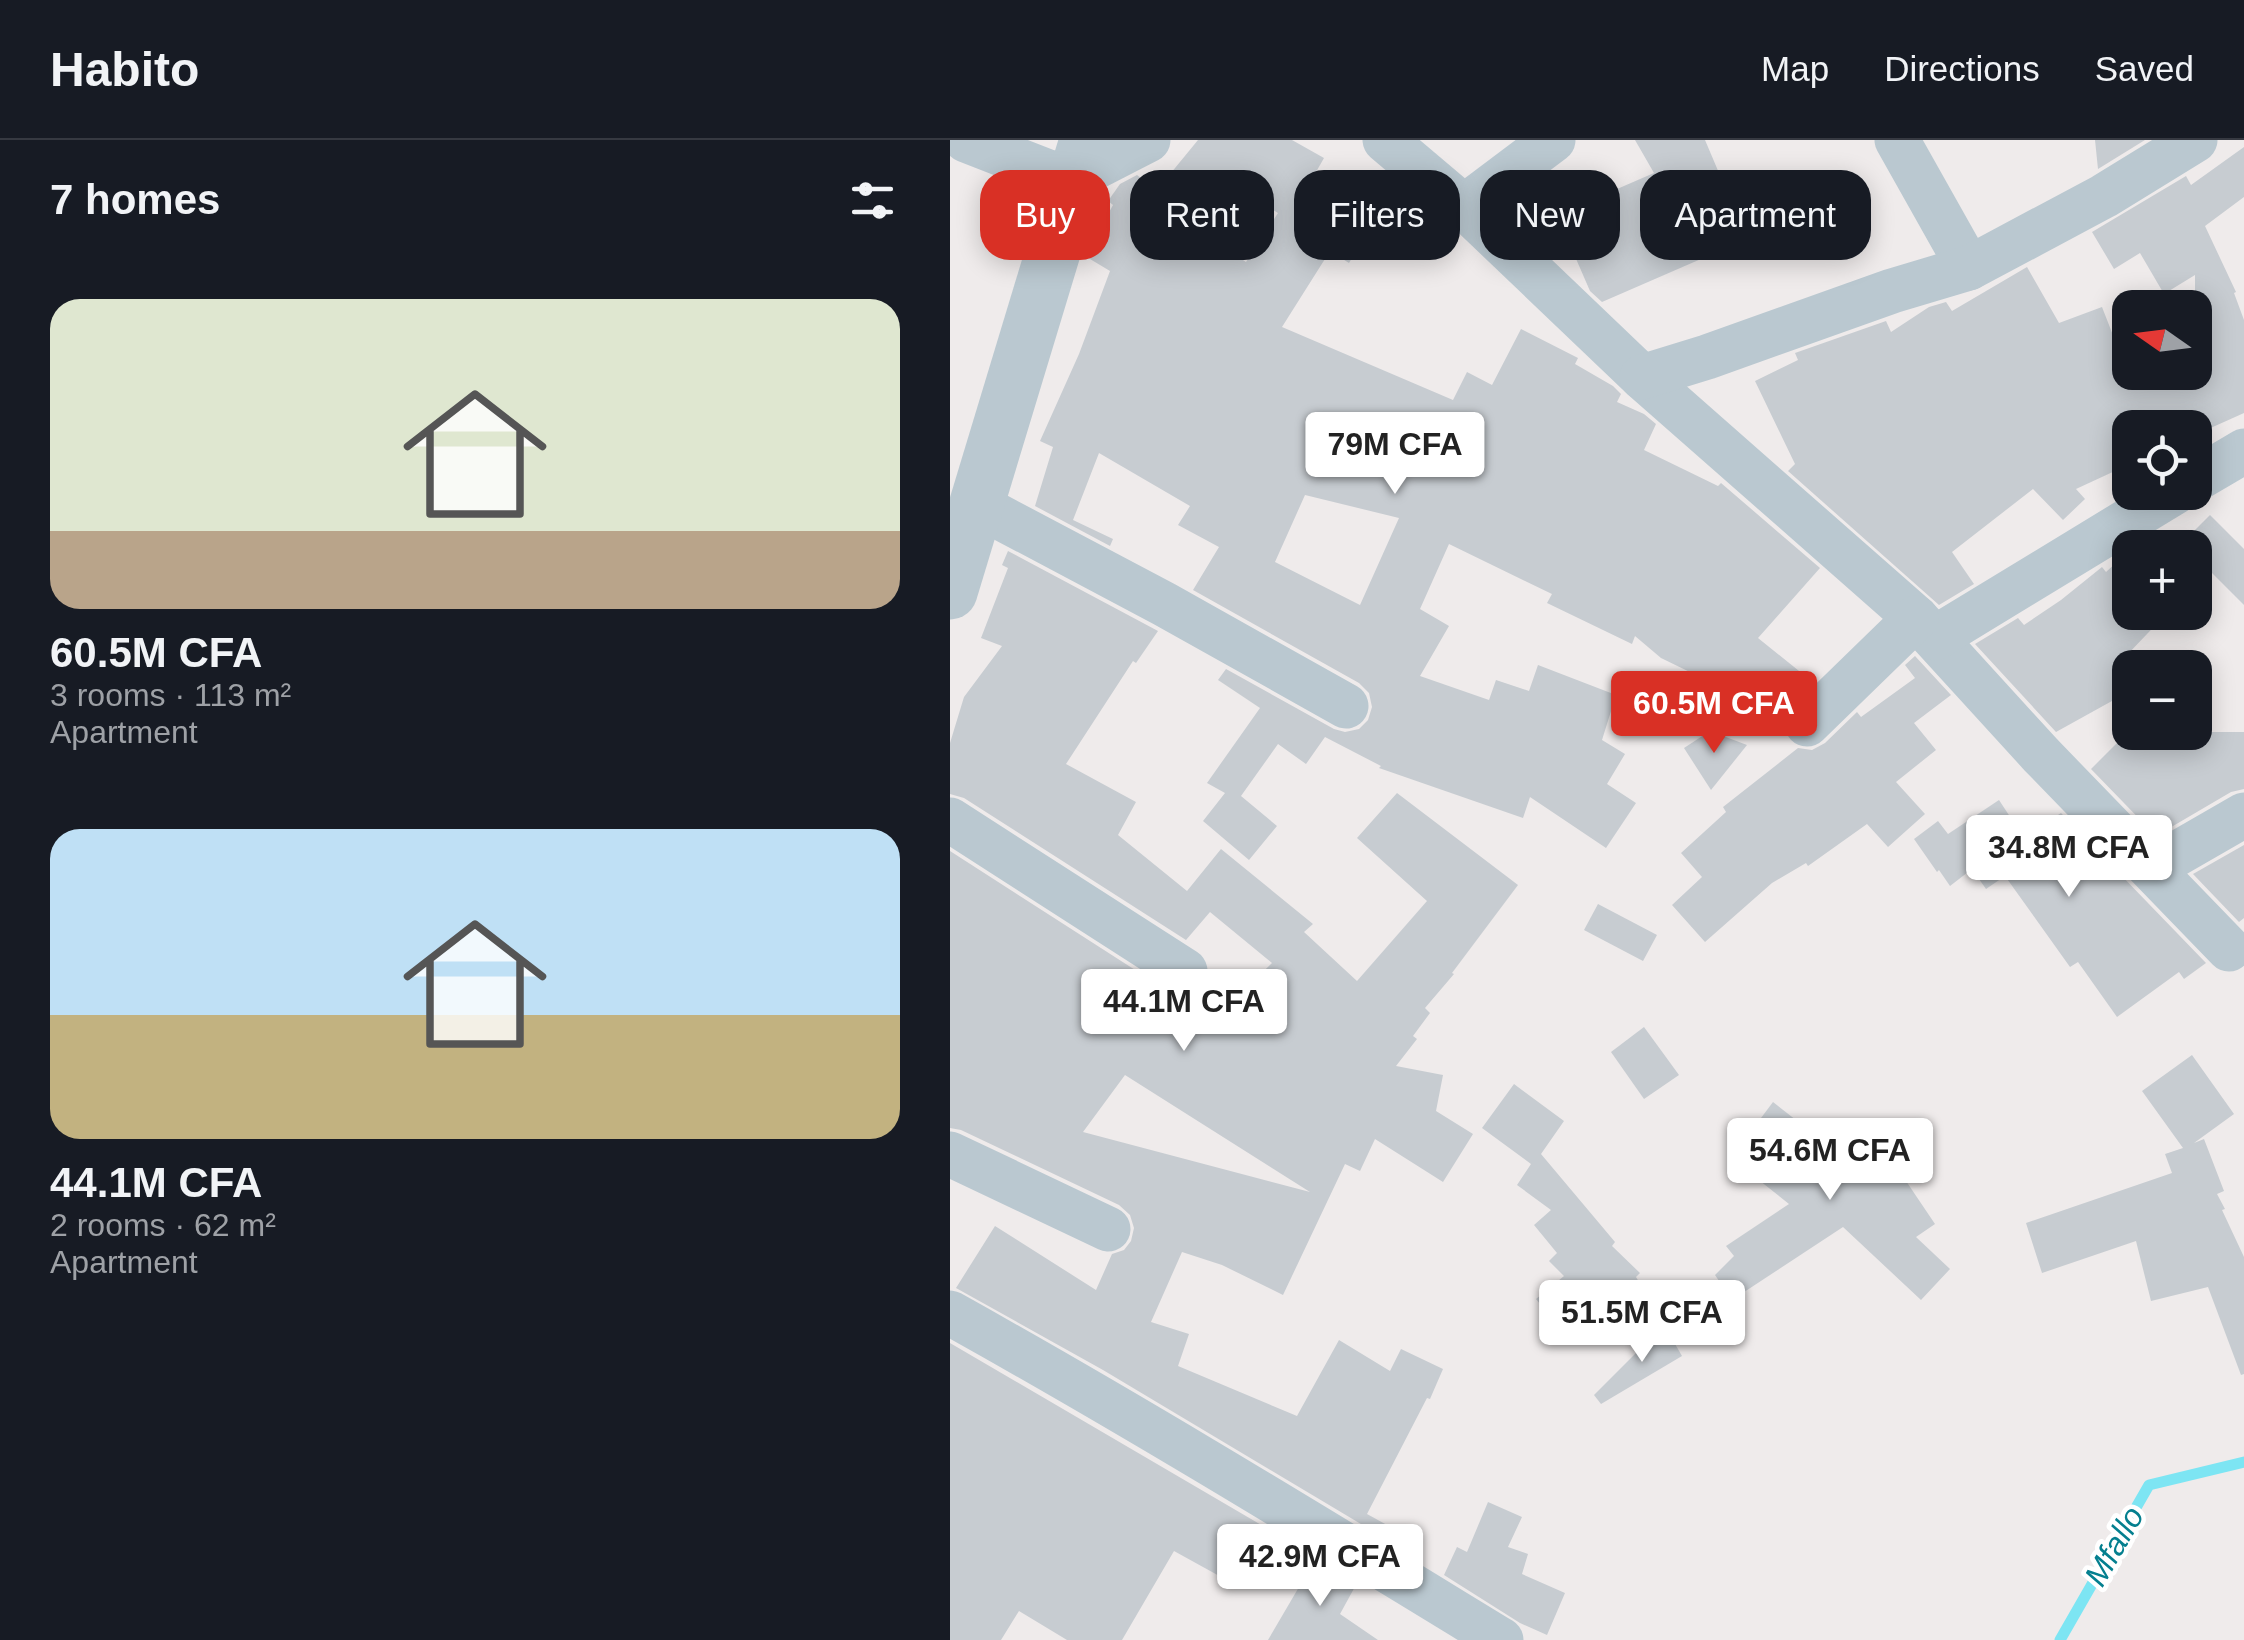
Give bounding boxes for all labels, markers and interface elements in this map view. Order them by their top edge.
text: Habito [50,43,199,96]
text: Map [1761,49,1829,88]
text: Directions [1884,49,2040,88]
text: Saved [2095,49,2194,88]
chip: Buy [980,170,1110,260]
chip: Rent [1130,170,1274,260]
chip: Filters [1294,170,1460,260]
chip: New [1480,170,1620,260]
chip: Apartment [1640,170,1871,260]
icon: filters [845,173,900,228]
text: 7 homes [50,176,220,223]
north arrow [2112,290,2212,390]
map controls [2112,290,2212,750]
icon: home [385,364,565,544]
button: locate [2112,410,2212,510]
pin: 79M CFA [1303,412,1487,497]
text: 79M CFA [1327,426,1463,462]
button: + [2112,530,2212,630]
text: 60.5M CFA [50,629,262,676]
button: − [2112,650,2212,750]
pin: 60.5M CFA [1600,671,1828,756]
text: 3 rooms · 113 m² [50,677,291,713]
text: 60.5M CFA [1633,685,1795,721]
text: Apartment [50,714,198,750]
pin: 34.8M CFA [1955,815,2183,900]
text: 34.8M CFA [1988,829,2150,865]
icon: home [385,894,565,1074]
pin: 44.1M CFA [1070,969,1298,1054]
text: 44.1M CFA [1103,983,1265,1019]
pin: 54.6M CFA [1716,1118,1944,1203]
text: 54.6M CFA [1749,1132,1911,1168]
text: 44.1M CFA [50,1159,262,1206]
text: 2 rooms · 62 m² [50,1207,276,1243]
text: Apartment [50,1244,198,1280]
pin: 51.5M CFA [1528,1280,1756,1365]
text: 51.5M CFA [1561,1294,1723,1330]
water label: Mfallo [2077,1500,2151,1592]
pin: 42.9M CFA [1206,1524,1434,1609]
text: 42.9M CFA [1239,1538,1401,1574]

